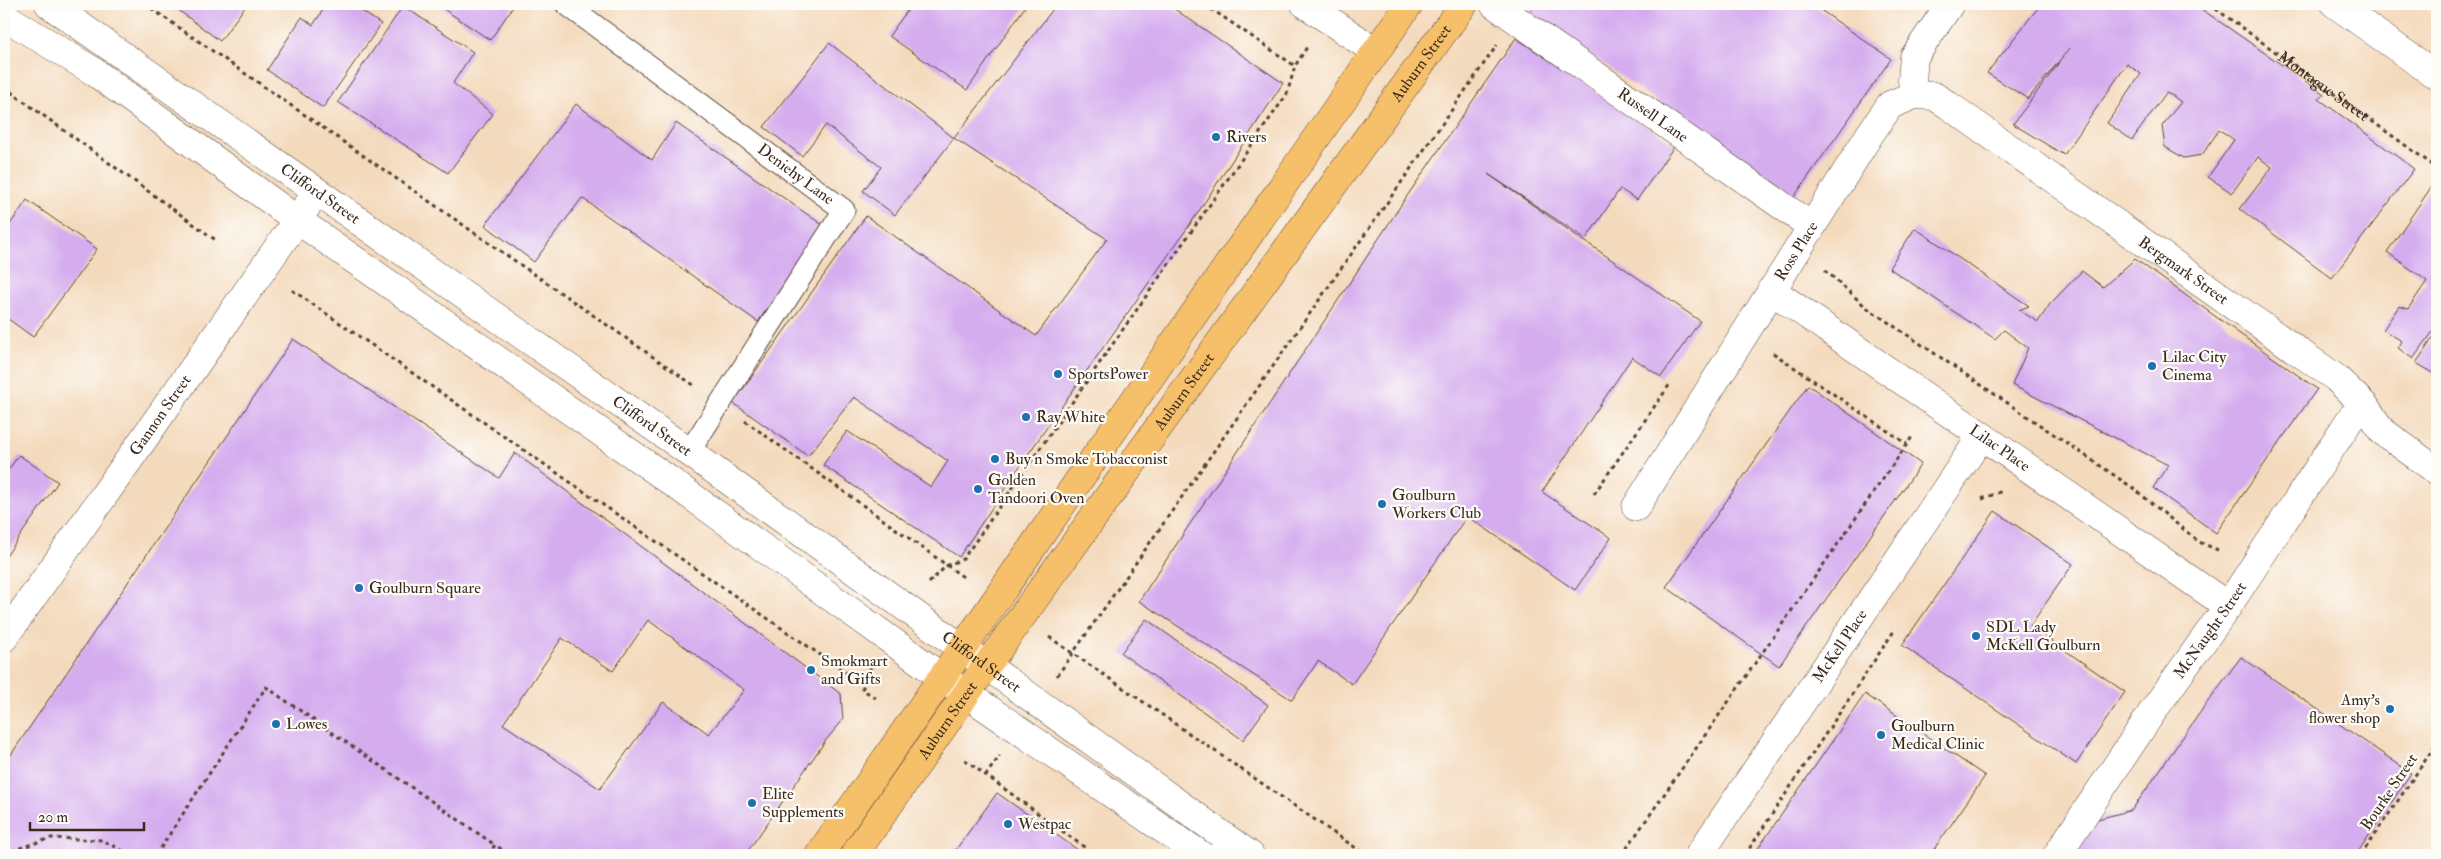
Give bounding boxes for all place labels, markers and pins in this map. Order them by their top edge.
place label: Rivers [1226,127,1267,147]
marker: Rivers [1210,131,1222,143]
place label: Lilac City Cinema [2162,347,2227,385]
marker: Lilac City Cinema [2146,360,2158,372]
place label: SportsPower [1068,364,1148,385]
marker: SportsPower [1052,368,1064,380]
place label: Ray White [1036,407,1105,427]
marker: Ray White [1020,411,1032,423]
place label: Buy n Smoke Tobacconist [1005,449,1168,469]
marker: Buy n Smoke Tobacconist [989,453,1001,465]
place label: Golden Tandoori Oven [988,470,1084,508]
marker: Golden Tandoori Oven [972,483,984,495]
place label: Goulburn Workers Club [1391,485,1481,523]
marker: Goulburn Workers Club [1376,498,1388,510]
place label: Goulburn Square [369,578,481,598]
marker: Goulburn Square [353,582,365,594]
place label: SDL Lady McKell Goulburn [1986,617,2101,655]
marker: SDL Lady McKell Goulburn [1970,630,1982,642]
place label: Smokmart and Gifts [821,651,888,689]
marker: Smokmart and Gifts [805,664,817,676]
place label: Amy's flower shop [2309,690,2380,729]
marker: Amy's flower shop [2384,703,2396,715]
place label: Lowes [286,714,327,734]
place label: Goulburn Medical Clinic [1891,716,1985,754]
marker: Lowes [270,718,282,730]
marker: Goulburn Medical Clinic [1875,729,1887,741]
place label: Elite Supplements [762,784,844,823]
marker: Elite Supplements [746,797,758,809]
place label: Westpac [1017,814,1072,835]
marker: Westpac [1002,818,1014,830]

